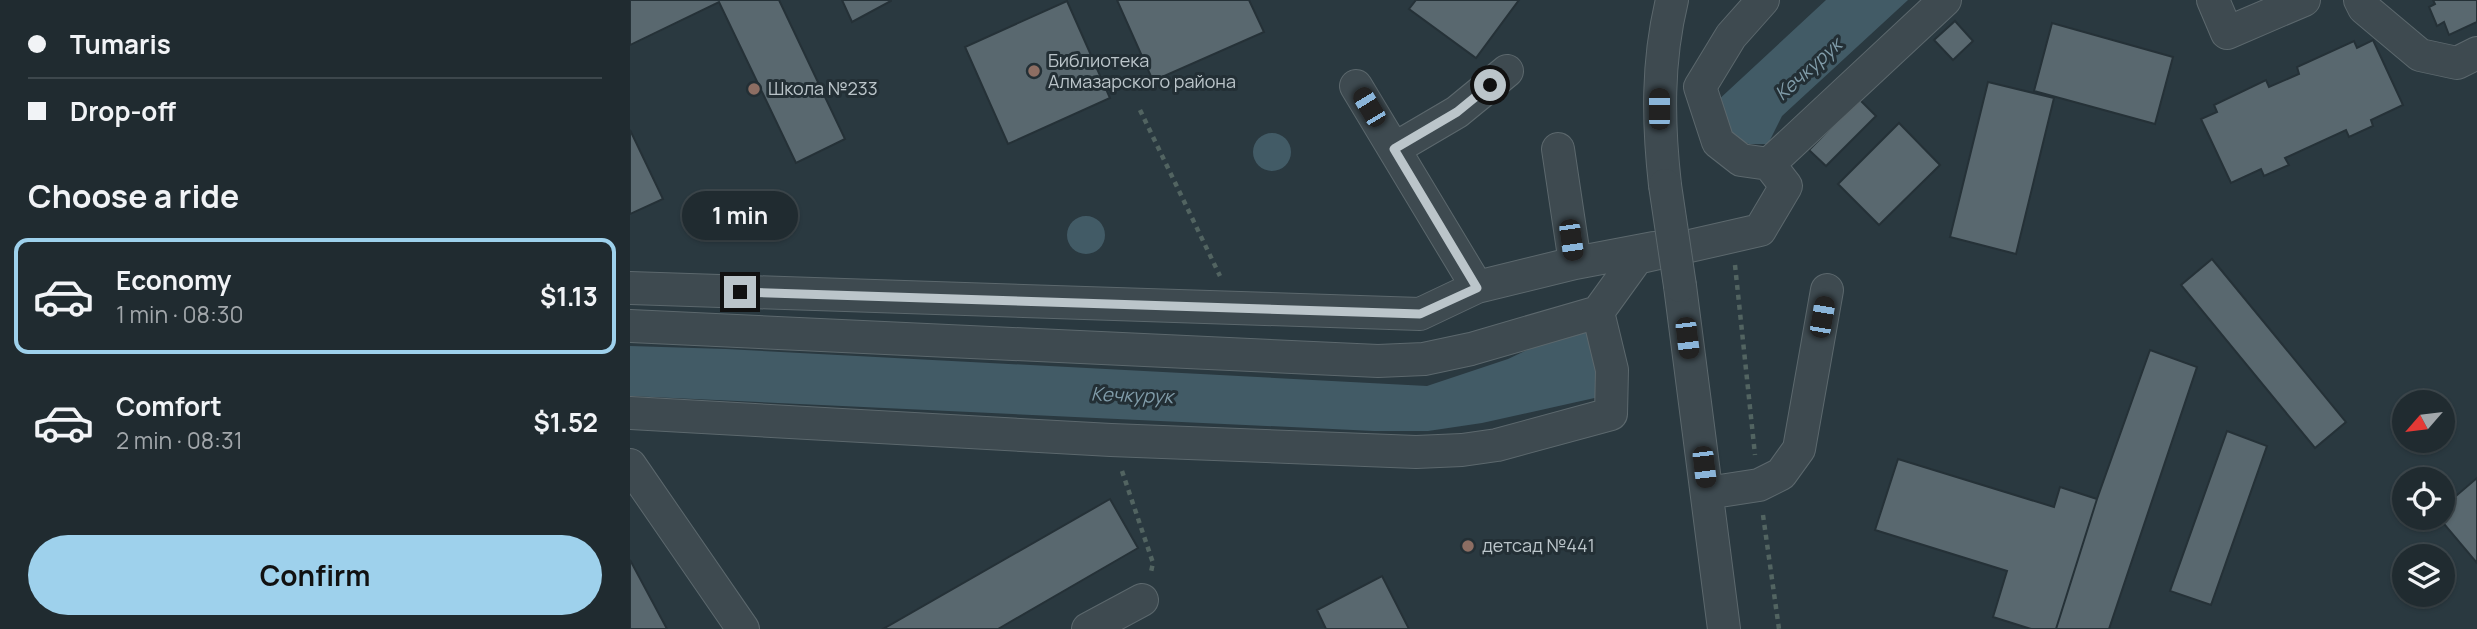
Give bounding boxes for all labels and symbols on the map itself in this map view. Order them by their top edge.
water label: Кечкурук [1769,30,1849,106]
place label: Библиотека Алмазарского района [1048,48,1236,93]
marker: Библиотека Алмазарского района [1026,63,1042,79]
route start [1474,69,1506,101]
place label: Школа №233 [768,76,878,100]
marker: Школа №233 [746,81,762,97]
car [1350,84,1389,130]
car [1649,88,1670,130]
callout: 1 min [682,190,798,240]
car [1558,218,1585,262]
route end [724,276,756,308]
car [1809,294,1836,340]
car [1675,316,1700,360]
water label: Кечкурук [1091,381,1176,410]
north arrow [2392,390,2455,453]
car [1692,445,1717,489]
place label: детсад №441 [1482,533,1595,557]
marker: детсад №441 [1460,538,1476,554]

